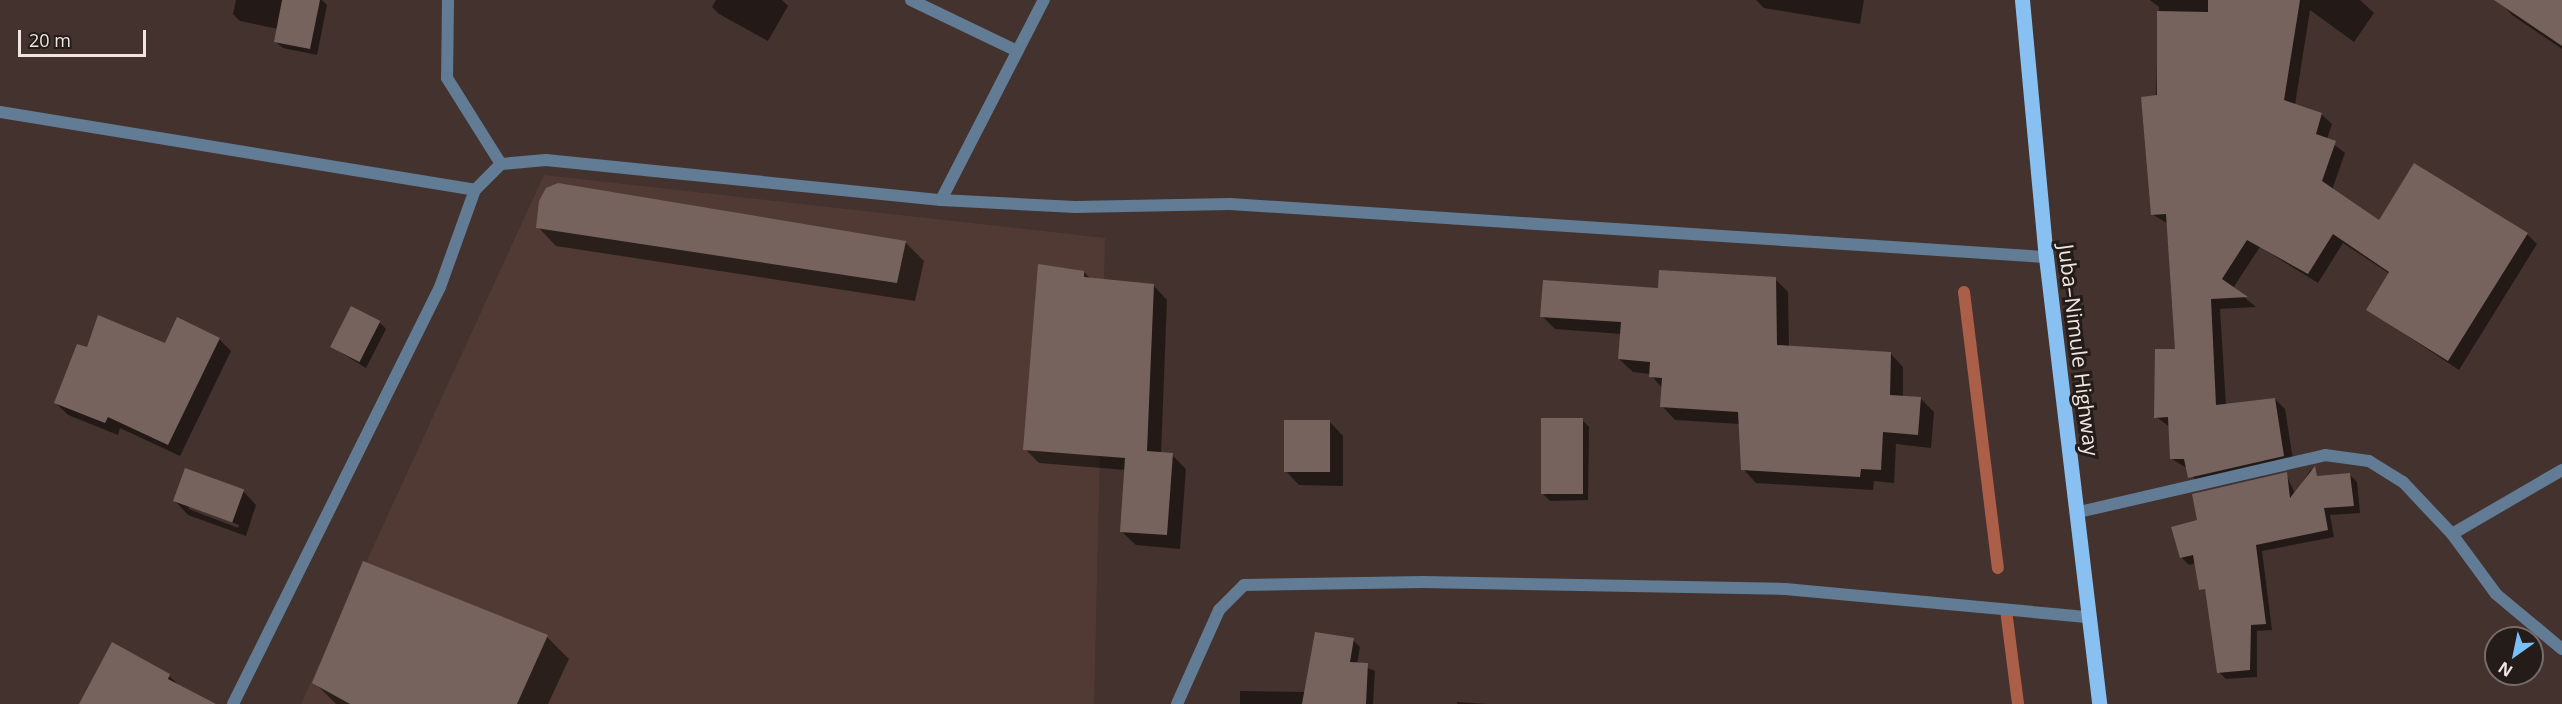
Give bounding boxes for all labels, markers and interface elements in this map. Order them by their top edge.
scale bar [21,18,148,56]
text: 20 m [29,28,71,52]
street label: Juba–Nimule Highway [2054,243,2104,457]
north arrow [2484,626,2544,686]
text: N [2494,657,2517,682]

